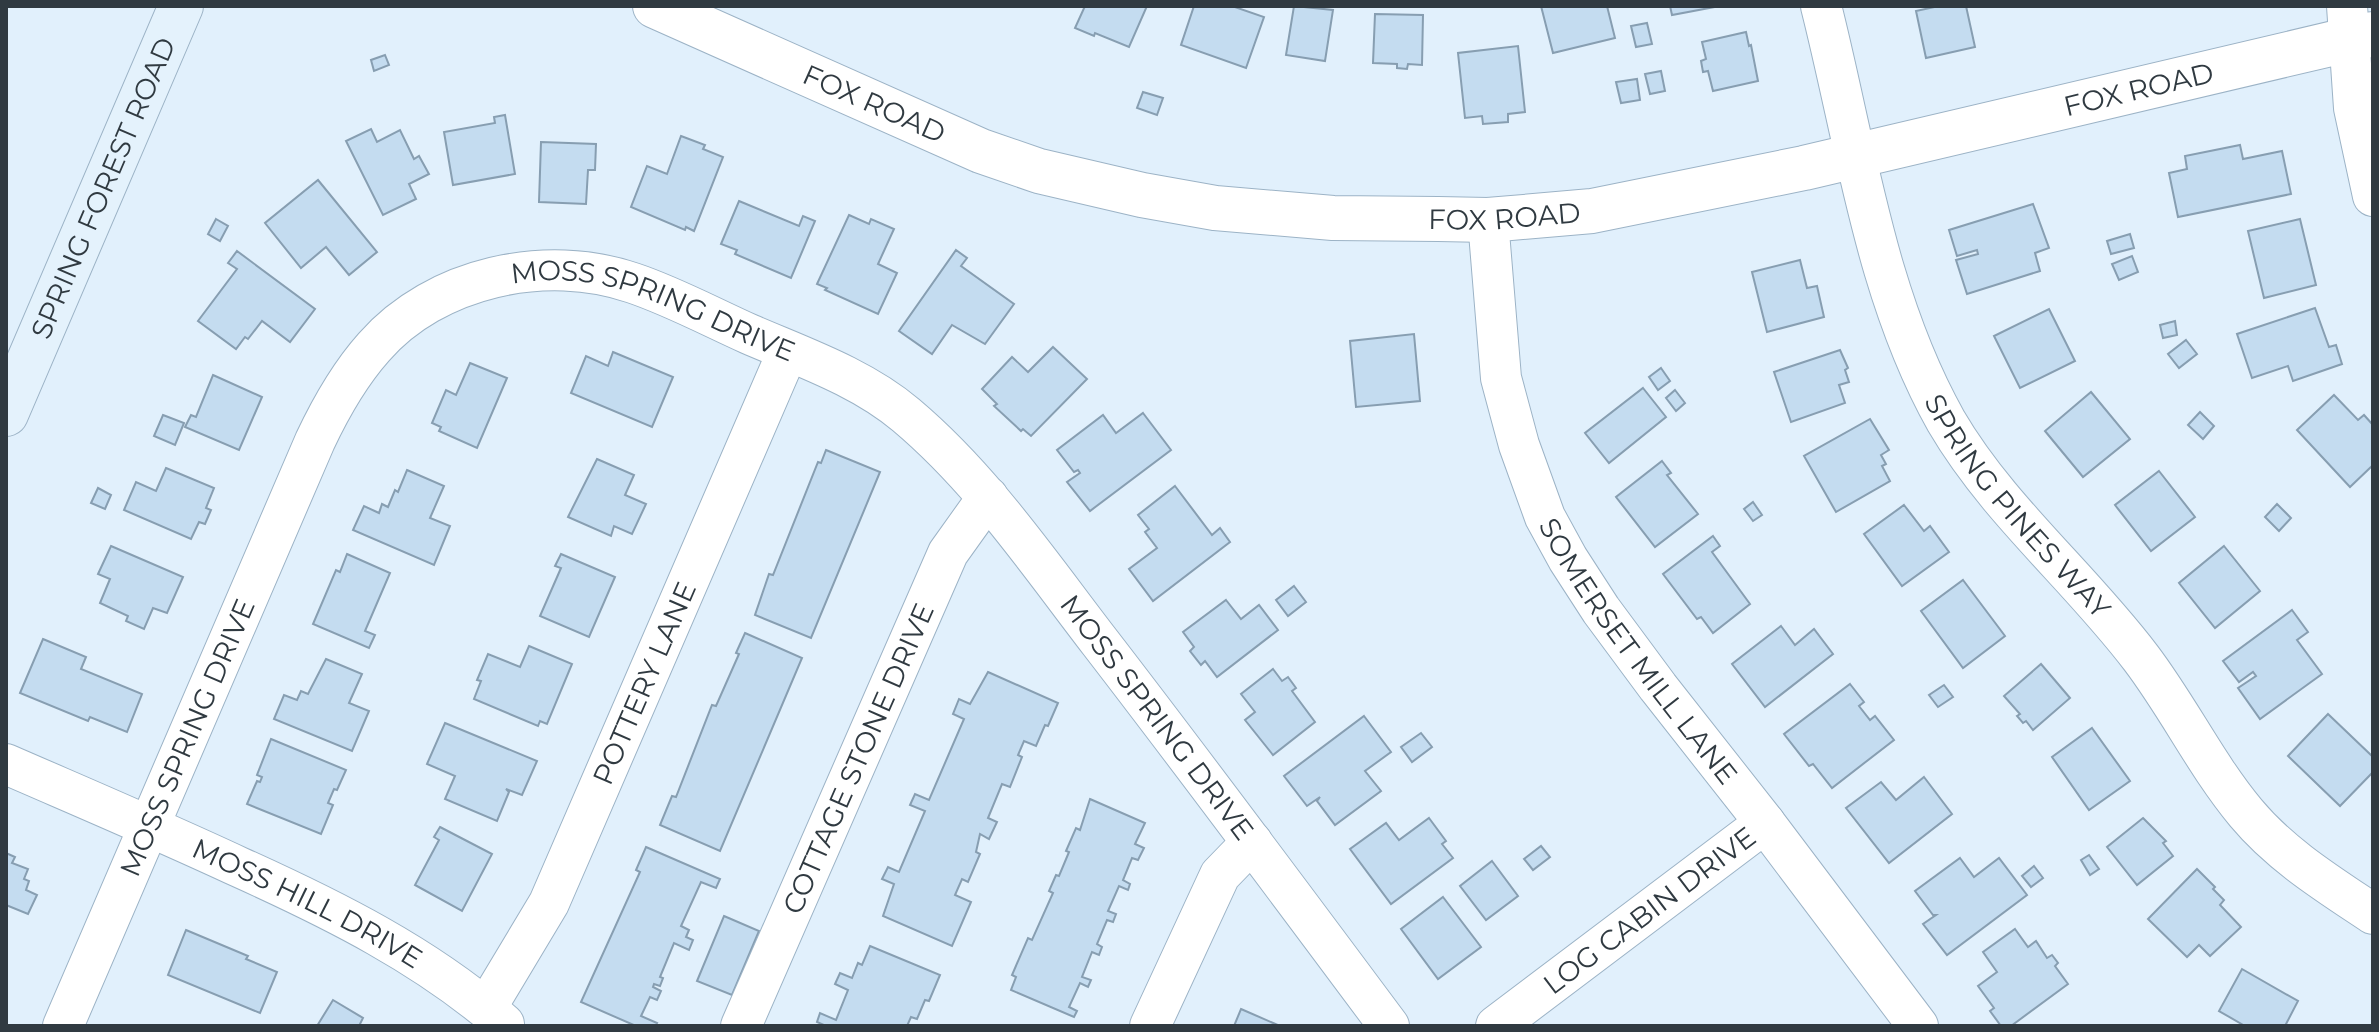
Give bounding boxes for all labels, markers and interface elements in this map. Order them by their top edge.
street label: SPRING FOREST ROAD [23,32,183,344]
street label: FOX ROAD [2060,55,2217,123]
street label: FOX ROAD [798,57,951,150]
street label: FOX ROAD [1428,195,1582,237]
street label: MOSS SPRING DRIVE [509,253,800,368]
street label: SPRING PINES WAY [1918,388,2118,625]
street label: SOMERSET MILL LANE [1532,512,1745,791]
street label: POTTERY LANE [585,577,703,790]
street label: MOSS SPRING DRIVE [1053,588,1261,847]
street label: MOSS SPRING DRIVE [112,594,262,882]
street label: COTTAGE STONE DRIVE [775,598,941,919]
street label: LOG CABIN DRIVE [1536,819,1762,1001]
street label: MOSS HILL DRIVE [187,831,429,975]

